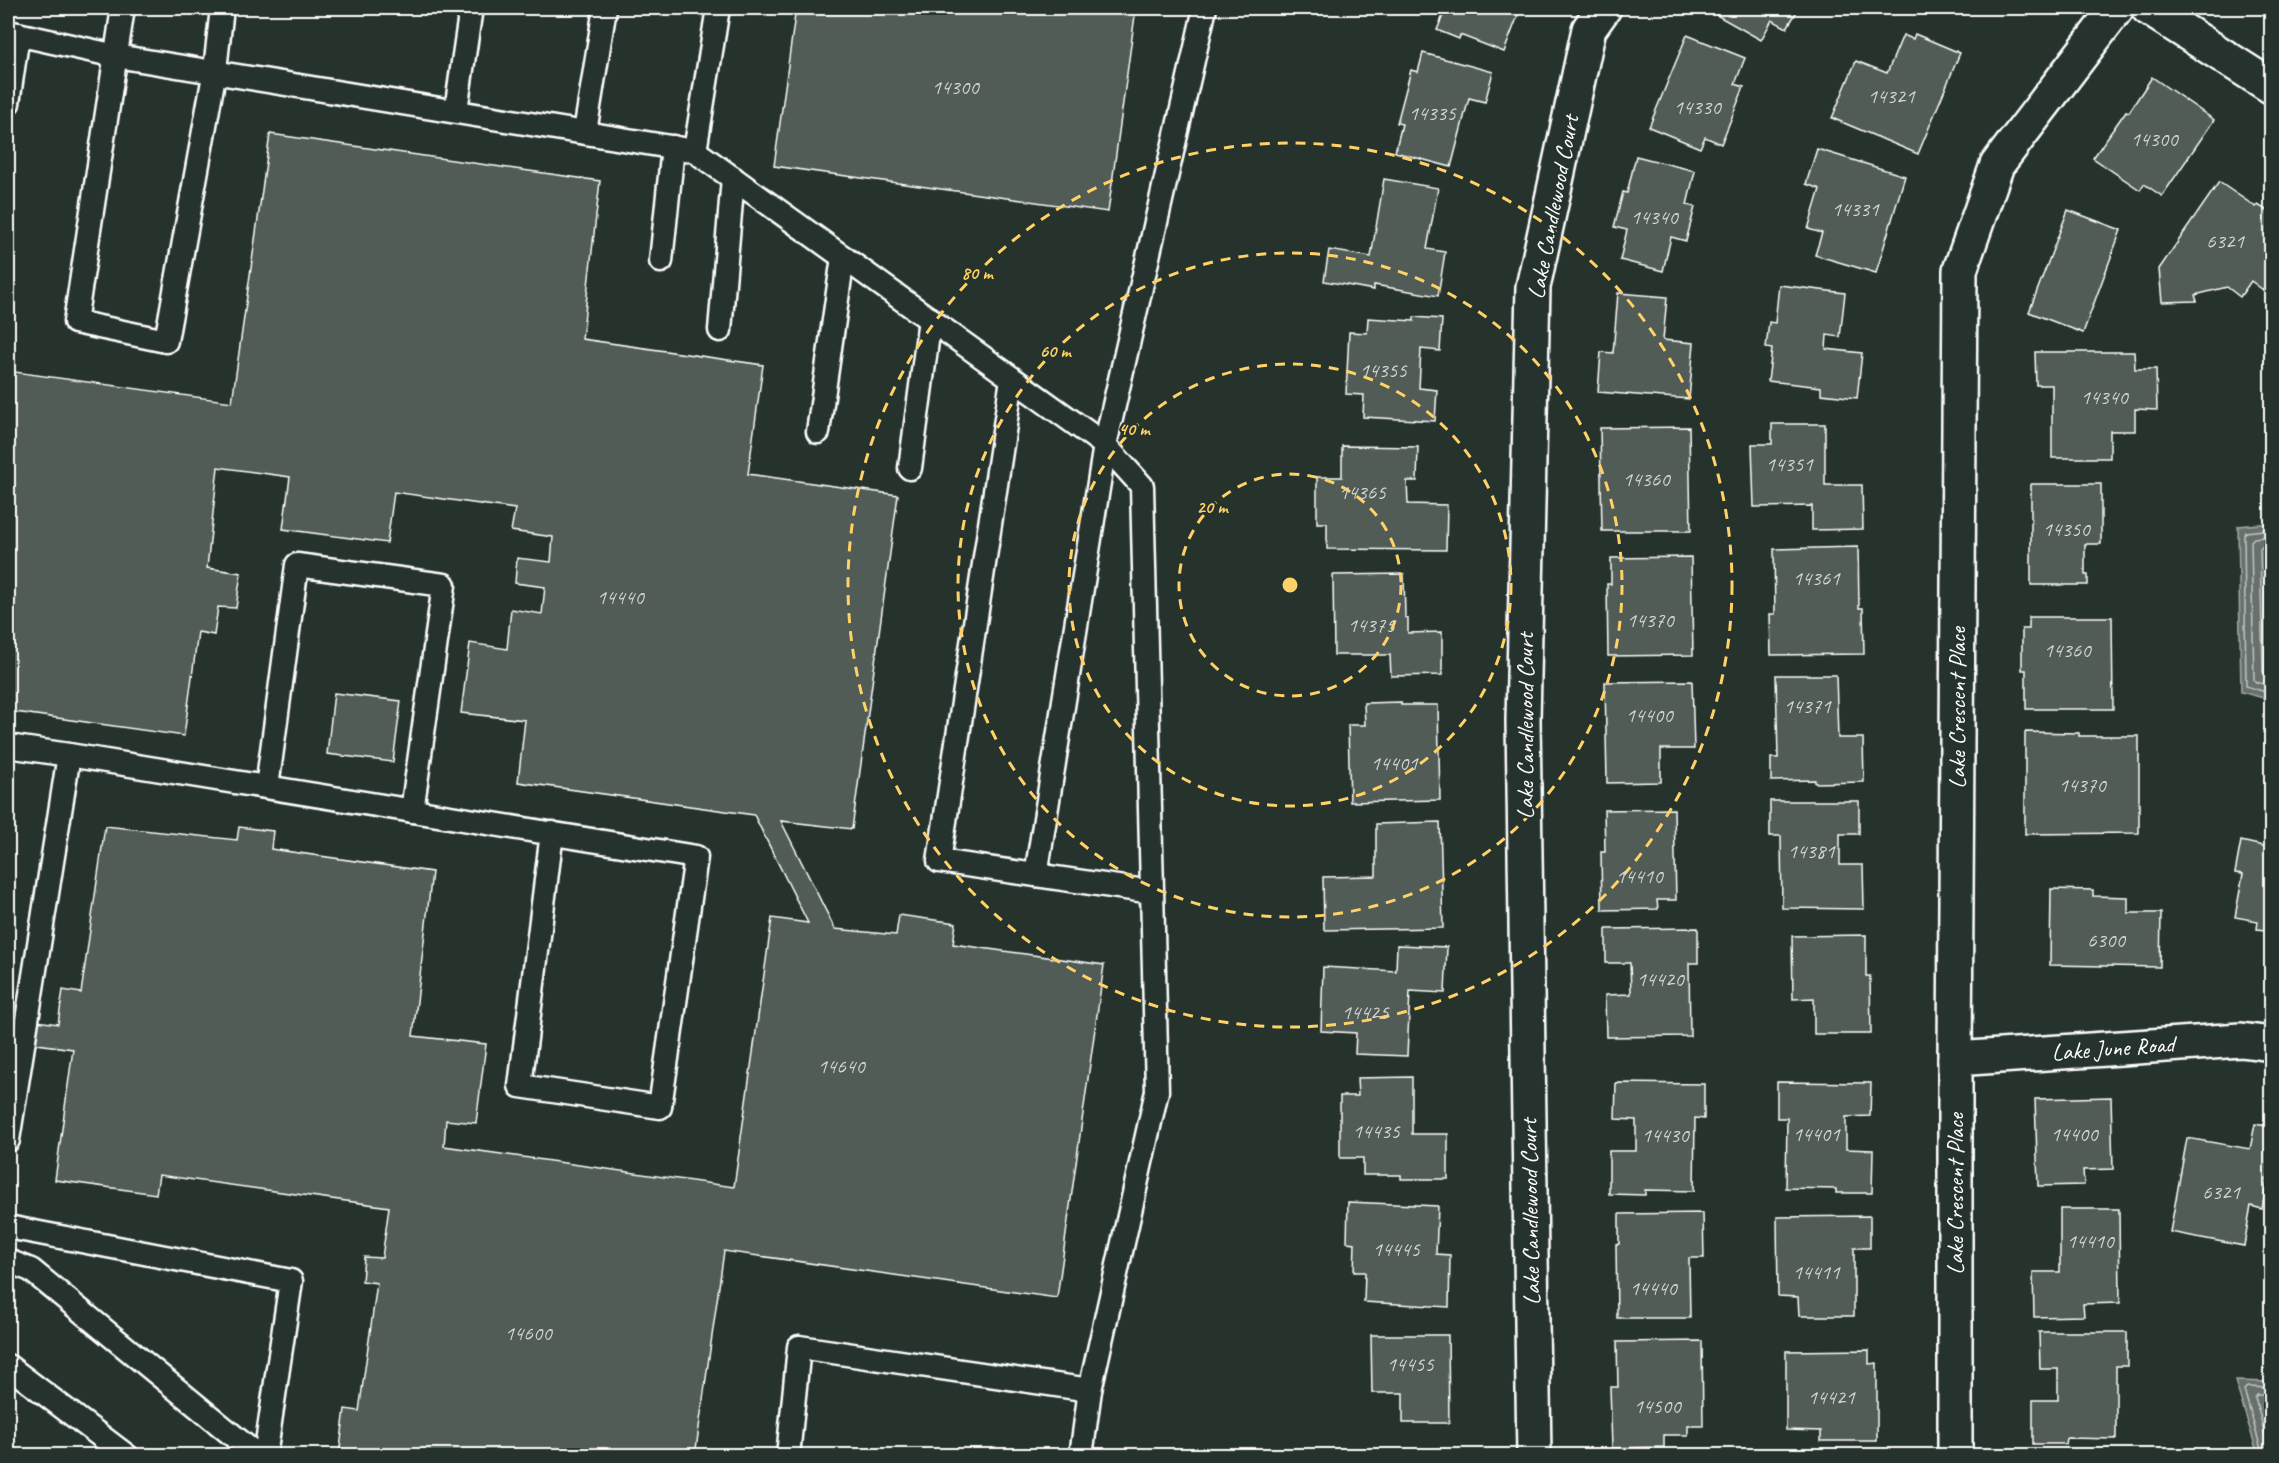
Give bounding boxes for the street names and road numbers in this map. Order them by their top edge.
street label: Lake Candlewood Court [1520,111,1586,301]
street label: Lake Crescent Place [1942,625,1972,789]
street label: Lake Candlewood Court [1510,631,1540,819]
street label: Lake June Road [2051,1028,2179,1067]
street label: Lake Crescent Place [1940,1111,1970,1275]
street label: Lake Candlewood Court [1513,1116,1547,1305]

